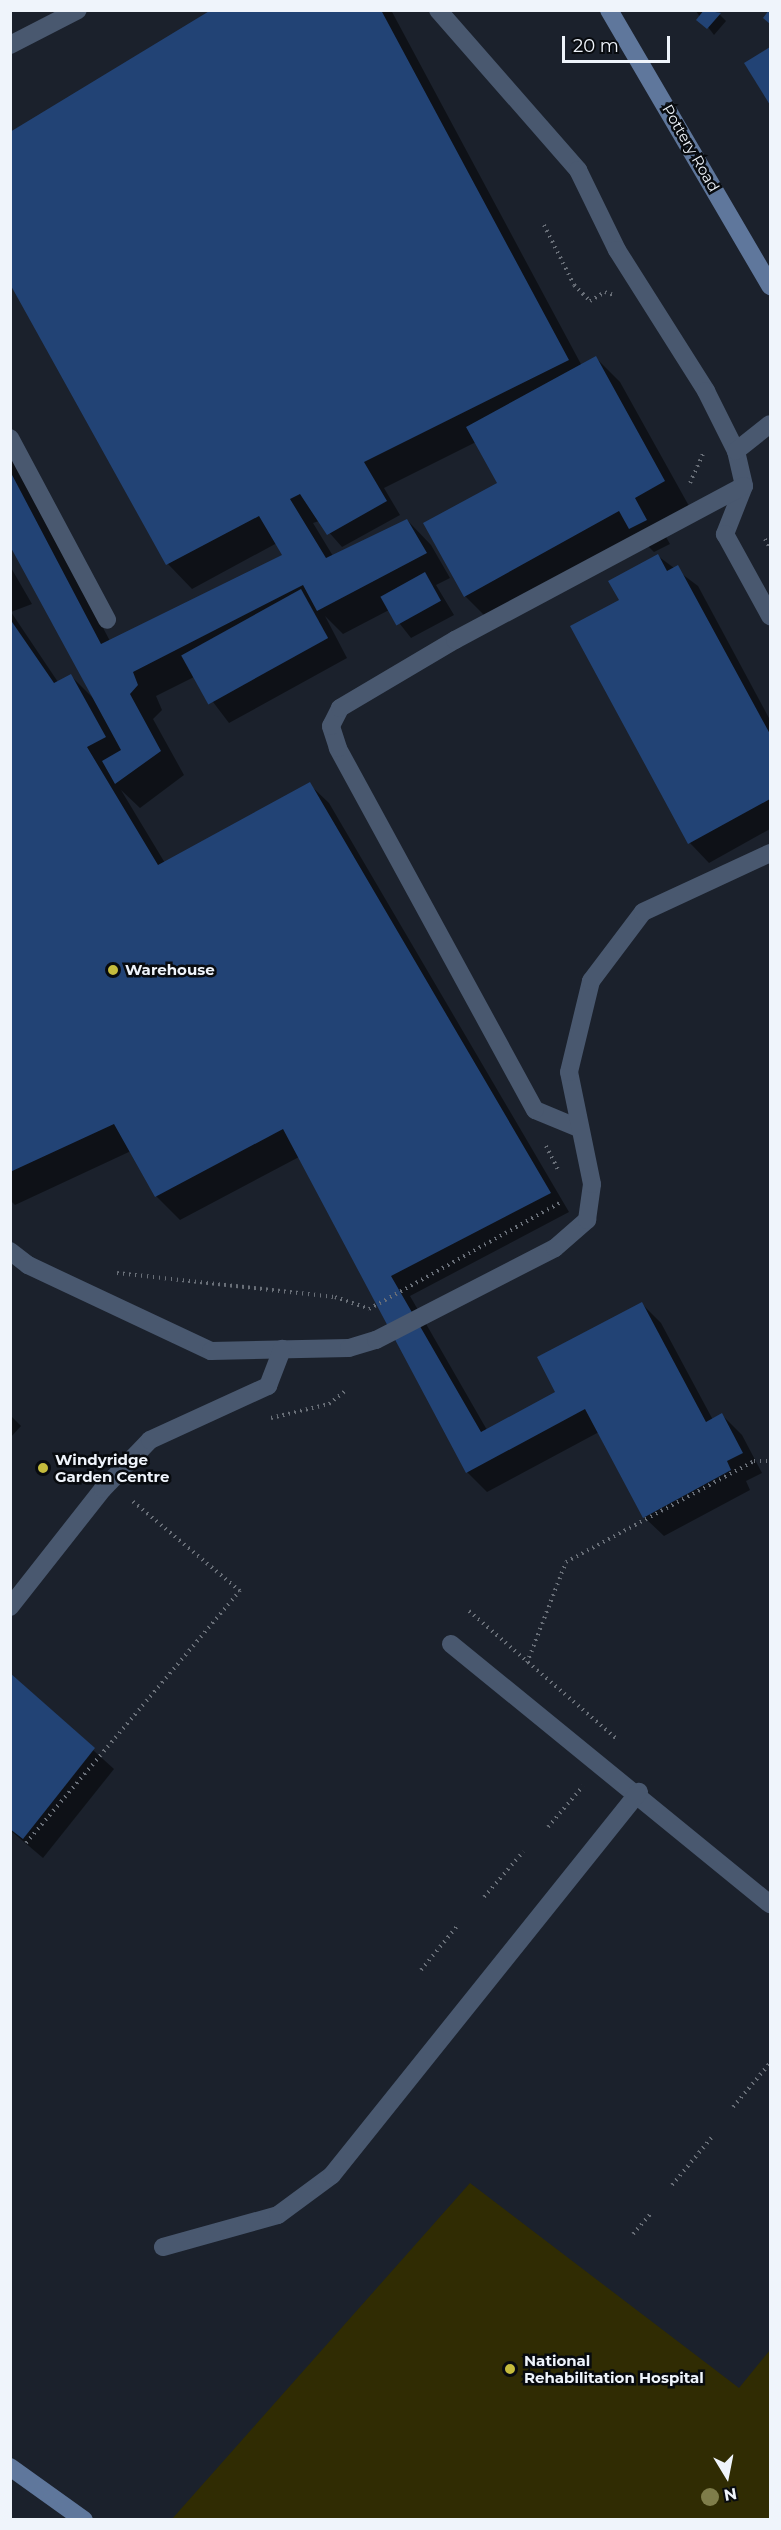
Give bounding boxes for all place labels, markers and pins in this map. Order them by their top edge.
place label: Warehouse [125,961,215,979]
marker: Warehouse [106,963,120,977]
place label: Windyridge Garden Centre [55,1450,169,1485]
marker: Windyridge Garden Centre [36,1461,50,1475]
place label: National Rehabilitation Hospital [524,2351,704,2386]
marker: National Rehabilitation Hospital [501,2360,519,2378]

